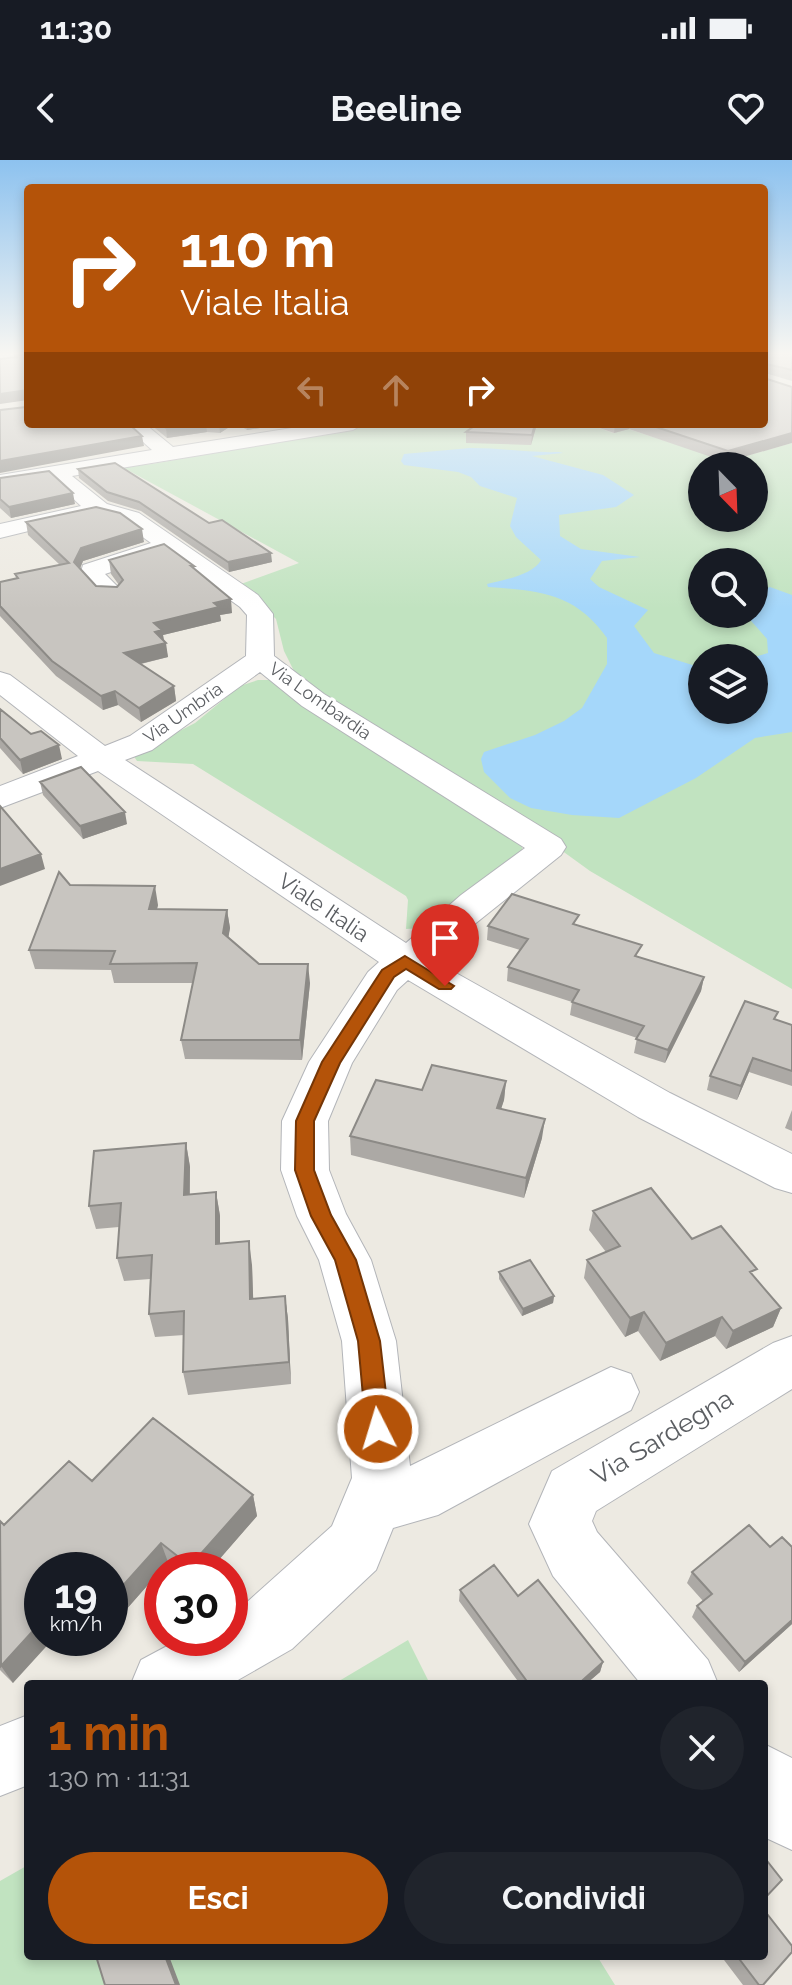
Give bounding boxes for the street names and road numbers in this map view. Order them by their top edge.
street label: Via Lombardia [265,658,375,744]
street label: Via Umbria [139,678,226,747]
street label: Viale Italia [274,867,374,947]
street label: Via Sardegna [586,1383,738,1491]

